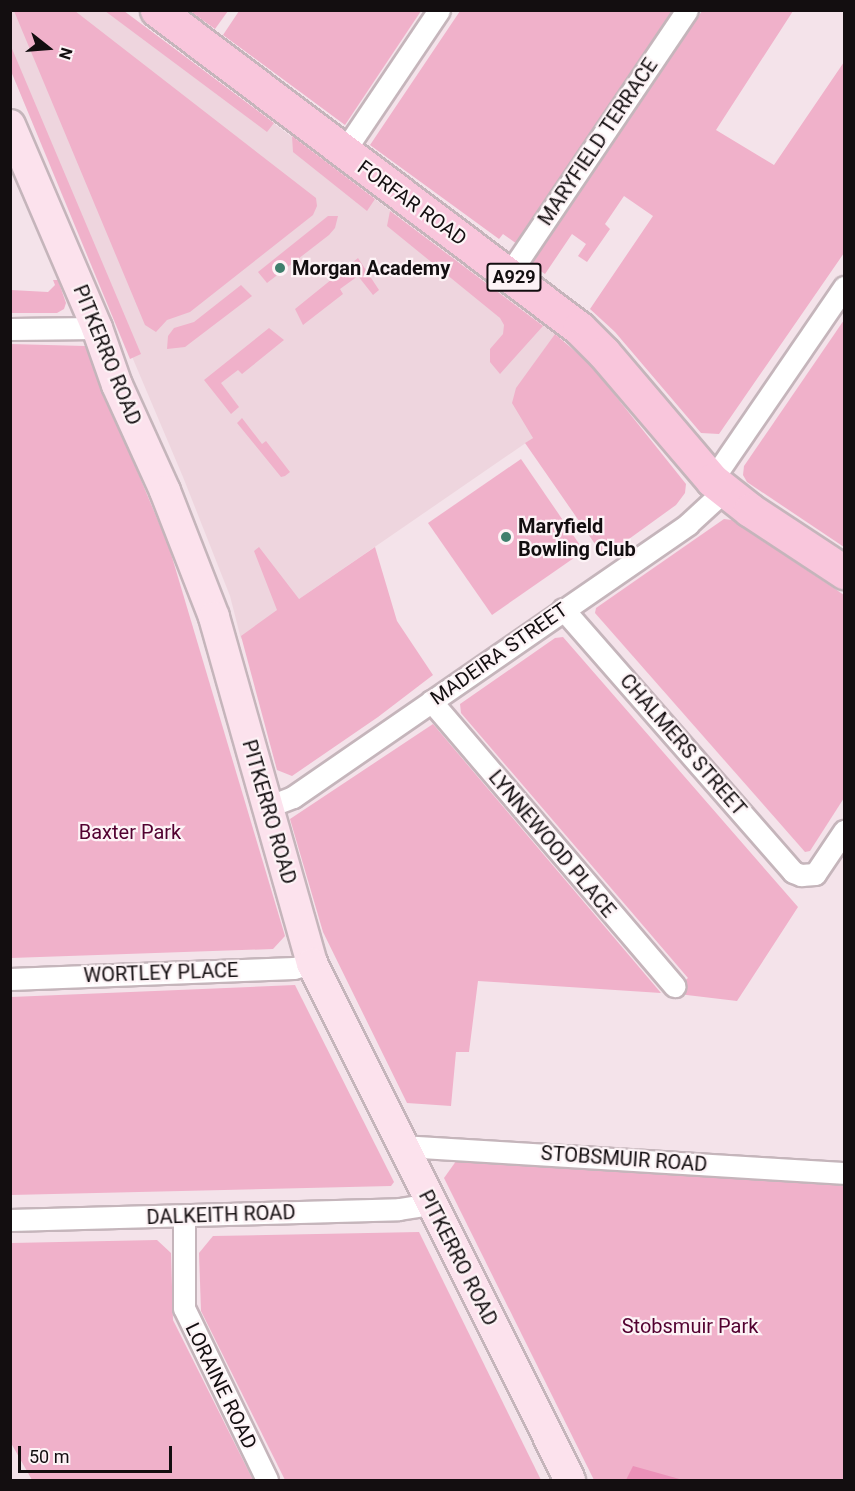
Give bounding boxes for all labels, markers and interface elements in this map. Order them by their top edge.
north arrow [18,18,78,78]
text: N [55,45,76,62]
street label: MARYFIELD TERRACE [533,54,663,230]
street label: FORFAR ROAD [353,155,471,251]
place label: Morgan Academy [292,256,450,280]
marker: Morgan Academy [273,261,287,275]
road number: A929 [486,262,542,292]
street label: PITKERRO ROAD [68,281,146,429]
place label: Maryfield Bowling Club [518,514,636,561]
marker: Maryfield Bowling Club [499,530,513,544]
street label: MADEIRA STREET [426,598,572,710]
street label: CHALMERS STREET [615,669,751,821]
street label: PITKERRO ROAD [237,737,301,887]
street label: LYNNEWOOD PLACE [483,766,621,922]
park label: Baxter Park [79,820,181,844]
street label: WORTLEY PLACE [83,958,239,988]
street label: STOBSMUIR ROAD [540,1141,708,1177]
street label: PITKERRO ROAD [413,1186,503,1330]
street label: DALKEITH ROAD [146,1200,296,1230]
park label: Stobsmuir Park [622,1314,758,1338]
street label: LORAINE ROAD [180,1319,262,1453]
scale bar [21,1434,176,1472]
text: 50 m [29,1446,69,1467]

